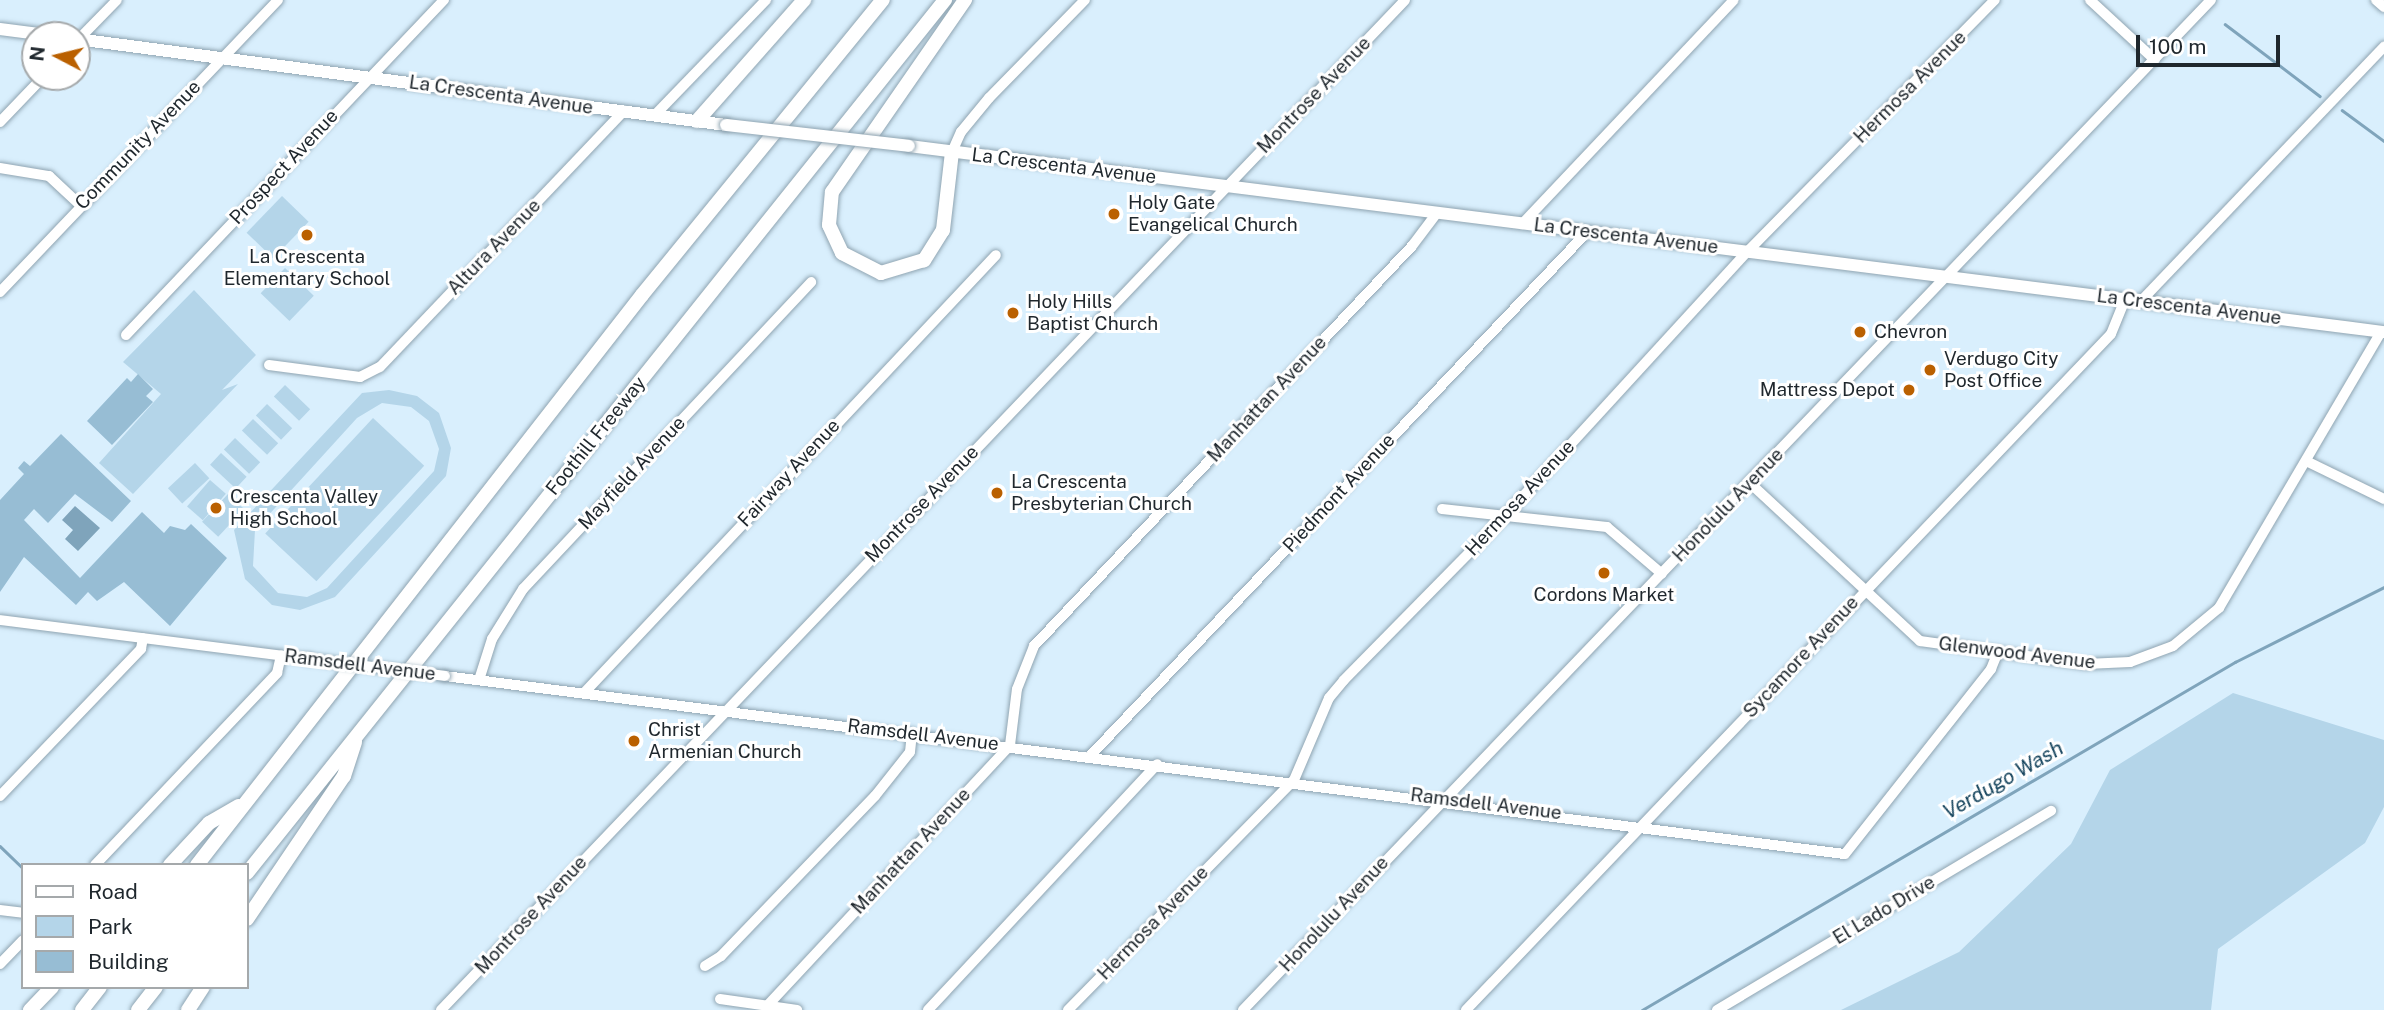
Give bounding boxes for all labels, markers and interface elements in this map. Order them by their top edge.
north arrow [21,21,91,91]
scale bar [2139,21,2282,65]
street label: Hermosa Avenue [1849,26,1971,148]
street label: Montrose Avenue [1252,32,1376,158]
text: 100 m [2149,34,2206,59]
text: N [25,45,49,62]
street label: La Crescenta Avenue [407,71,595,119]
street label: Community Avenue [70,76,206,214]
street label: Prospect Avenue [225,105,343,229]
street label: La Crescenta Avenue [970,143,1158,189]
place label: Holy Gate Evangelical Church [1128,192,1298,236]
street label: Altura Avenue [443,194,545,300]
marker: Holy Gate Evangelical Church [1106,206,1122,222]
street label: La Crescenta Avenue [1532,213,1720,259]
marker: La Crescenta Elementary School [299,227,315,243]
place label: La Crescenta Elementary School [224,246,390,290]
street label: La Crescenta Avenue [2095,284,2283,330]
place label: Holy Hills Baptist Church [1027,291,1158,335]
marker: Holy Hills Baptist Church [1005,305,1021,321]
place label: Chevron [1874,321,1947,343]
marker: Chevron [1852,324,1868,340]
street label: Manhattan Avenue [1203,331,1331,467]
place label: Verdugo City Post Office [1944,348,2058,392]
marker: Verdugo City Post Office [1922,362,1938,378]
street label: Foothill Freeway [541,372,651,500]
place label: Mattress Depot [1760,379,1895,401]
marker: Mattress Depot [1901,382,1917,398]
street label: Mayfield Avenue [574,412,690,534]
street label: Fairway Avenue [733,414,845,532]
street label: Piedmont Avenue [1278,429,1400,557]
street label: Hermosa Avenue [1461,435,1579,561]
street label: Montrose Avenue [860,441,984,567]
street label: Honolulu Avenue [1668,443,1788,567]
place label: La Crescenta Presbyterian Church [1011,471,1192,515]
marker: La Crescenta Presbyterian Church [989,485,1005,501]
place label: Crescenta Valley High School [230,486,379,530]
marker: Crescenta Valley High School [208,500,224,516]
marker: Cordons Market [1596,565,1612,581]
place label: Cordons Market [1534,584,1674,606]
street label: Sycamore Avenue [1739,591,1863,723]
street label: Glenwood Avenue [1937,632,2097,674]
street label: Ramsdell Avenue [283,644,437,686]
street label: Ramsdell Avenue [846,714,1000,756]
place label: Christ Armenian Church [648,719,801,763]
marker: Christ Armenian Church [626,733,642,749]
water label: Verdugo Wash [1938,735,2068,825]
street label: Manhattan Avenue [847,783,975,919]
street label: Ramsdell Avenue [1409,783,1563,825]
street label: Montrose Avenue [470,851,592,979]
street label: Honolulu Avenue [1275,851,1393,977]
street label: Hermosa Avenue [1093,861,1213,985]
legend [21,863,248,989]
street label: El Lado Drive [1829,871,1939,949]
text: Road [88,879,138,904]
text: Park [88,914,133,939]
text: Building [88,949,169,974]

